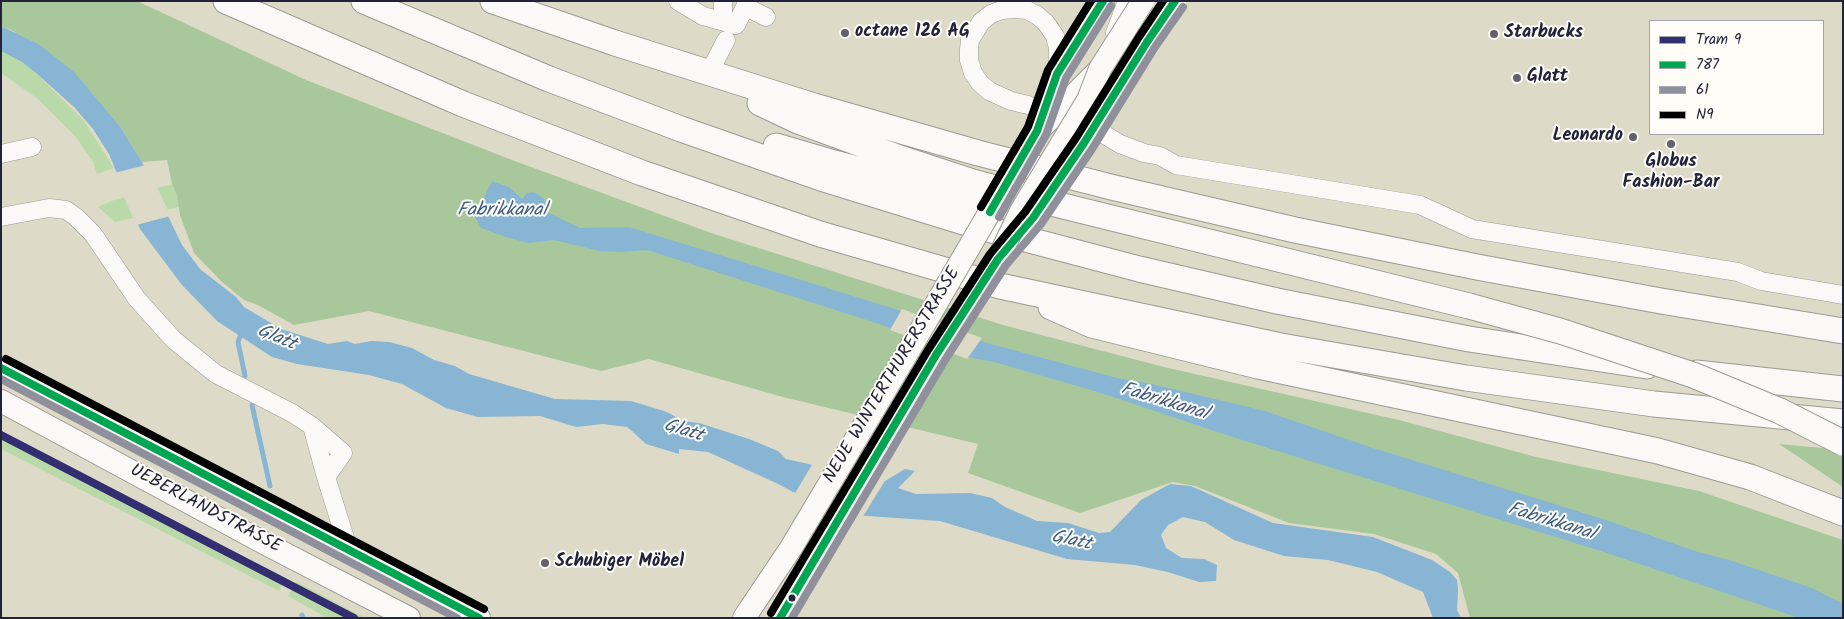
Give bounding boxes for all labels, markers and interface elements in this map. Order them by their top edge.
legend [1649,20,1824,135]
place label: octane 126 AG [855,22,970,44]
place label: Starbucks [1504,23,1583,45]
marker: octane 126 AG [839,27,851,39]
marker: Starbucks [1488,28,1500,40]
text: Tram 9 [1696,28,1741,52]
text: 787 [1696,53,1719,77]
place label: Glatt [1527,67,1568,89]
marker: Glatt [1511,72,1523,84]
text: 61 [1696,78,1709,102]
text: N9 [1696,103,1713,127]
place label: Leonardo [1553,126,1623,148]
marker: Leonardo [1627,131,1639,143]
marker: Globus Fashion-Bar [1665,138,1677,150]
place label: Globus Fashion-Bar [1623,152,1719,194]
water label: Fabrikkanal [457,201,547,223]
street label: NEUE WINTERTHURERSTRASSE [820,264,966,488]
water label: Glatt [253,321,299,357]
water label: Fabrikkanal [1118,379,1210,427]
water label: Glatt [661,415,705,449]
street label: UEBERLANDSTRASSE [125,461,285,559]
water label: Fabrikkanal [1505,499,1597,547]
water label: Glatt [1049,527,1093,557]
place label: Schubiger Möbel [555,552,684,574]
marker: Schubiger Möbel [539,557,551,569]
unlabelled marker [787,593,797,603]

